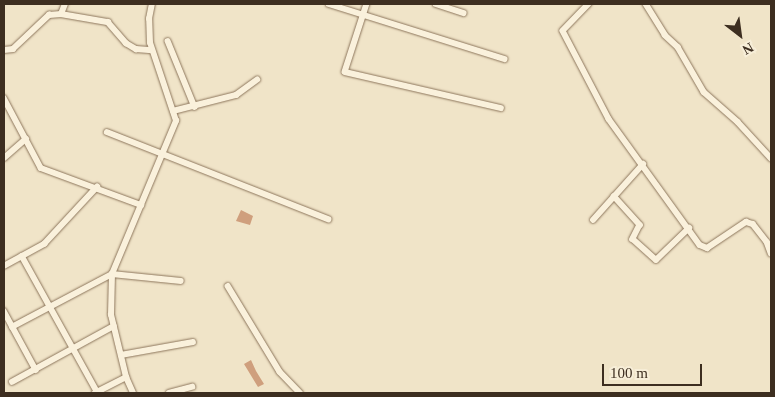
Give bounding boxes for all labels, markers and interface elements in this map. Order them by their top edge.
north arrow [715,10,765,60]
text: N [740,39,756,57]
scale bar [605,354,705,386]
text: 100 m [610,365,648,381]

